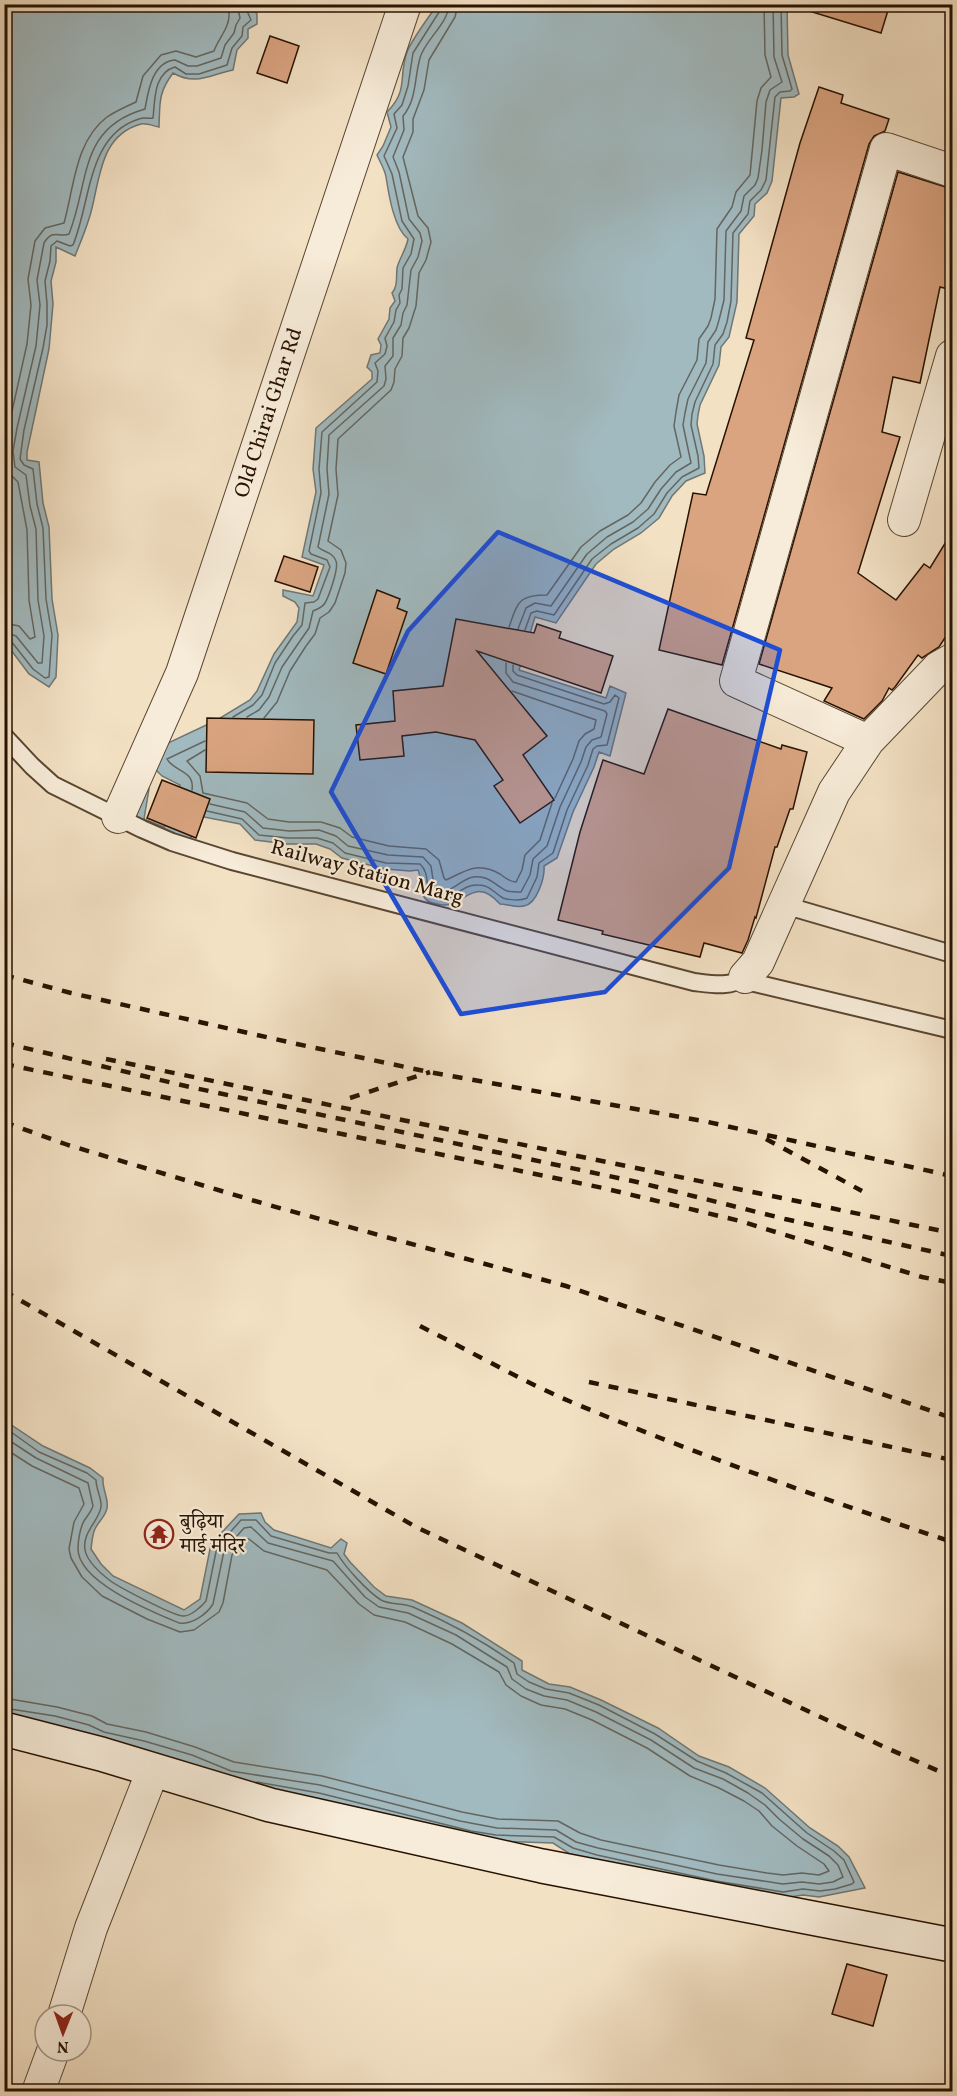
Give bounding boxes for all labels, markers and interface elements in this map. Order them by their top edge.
street label: Old Chirai Ghar Rd [228,324,310,502]
street label: Railway Station Marg [267,833,467,913]
place label: बुढ़िया माई मंदिर [179,1508,246,1561]
temple icon: बुढ़िया माई मंदिर [143,1518,175,1550]
north arrow [33,2003,93,2063]
text: N [56,2035,69,2057]

